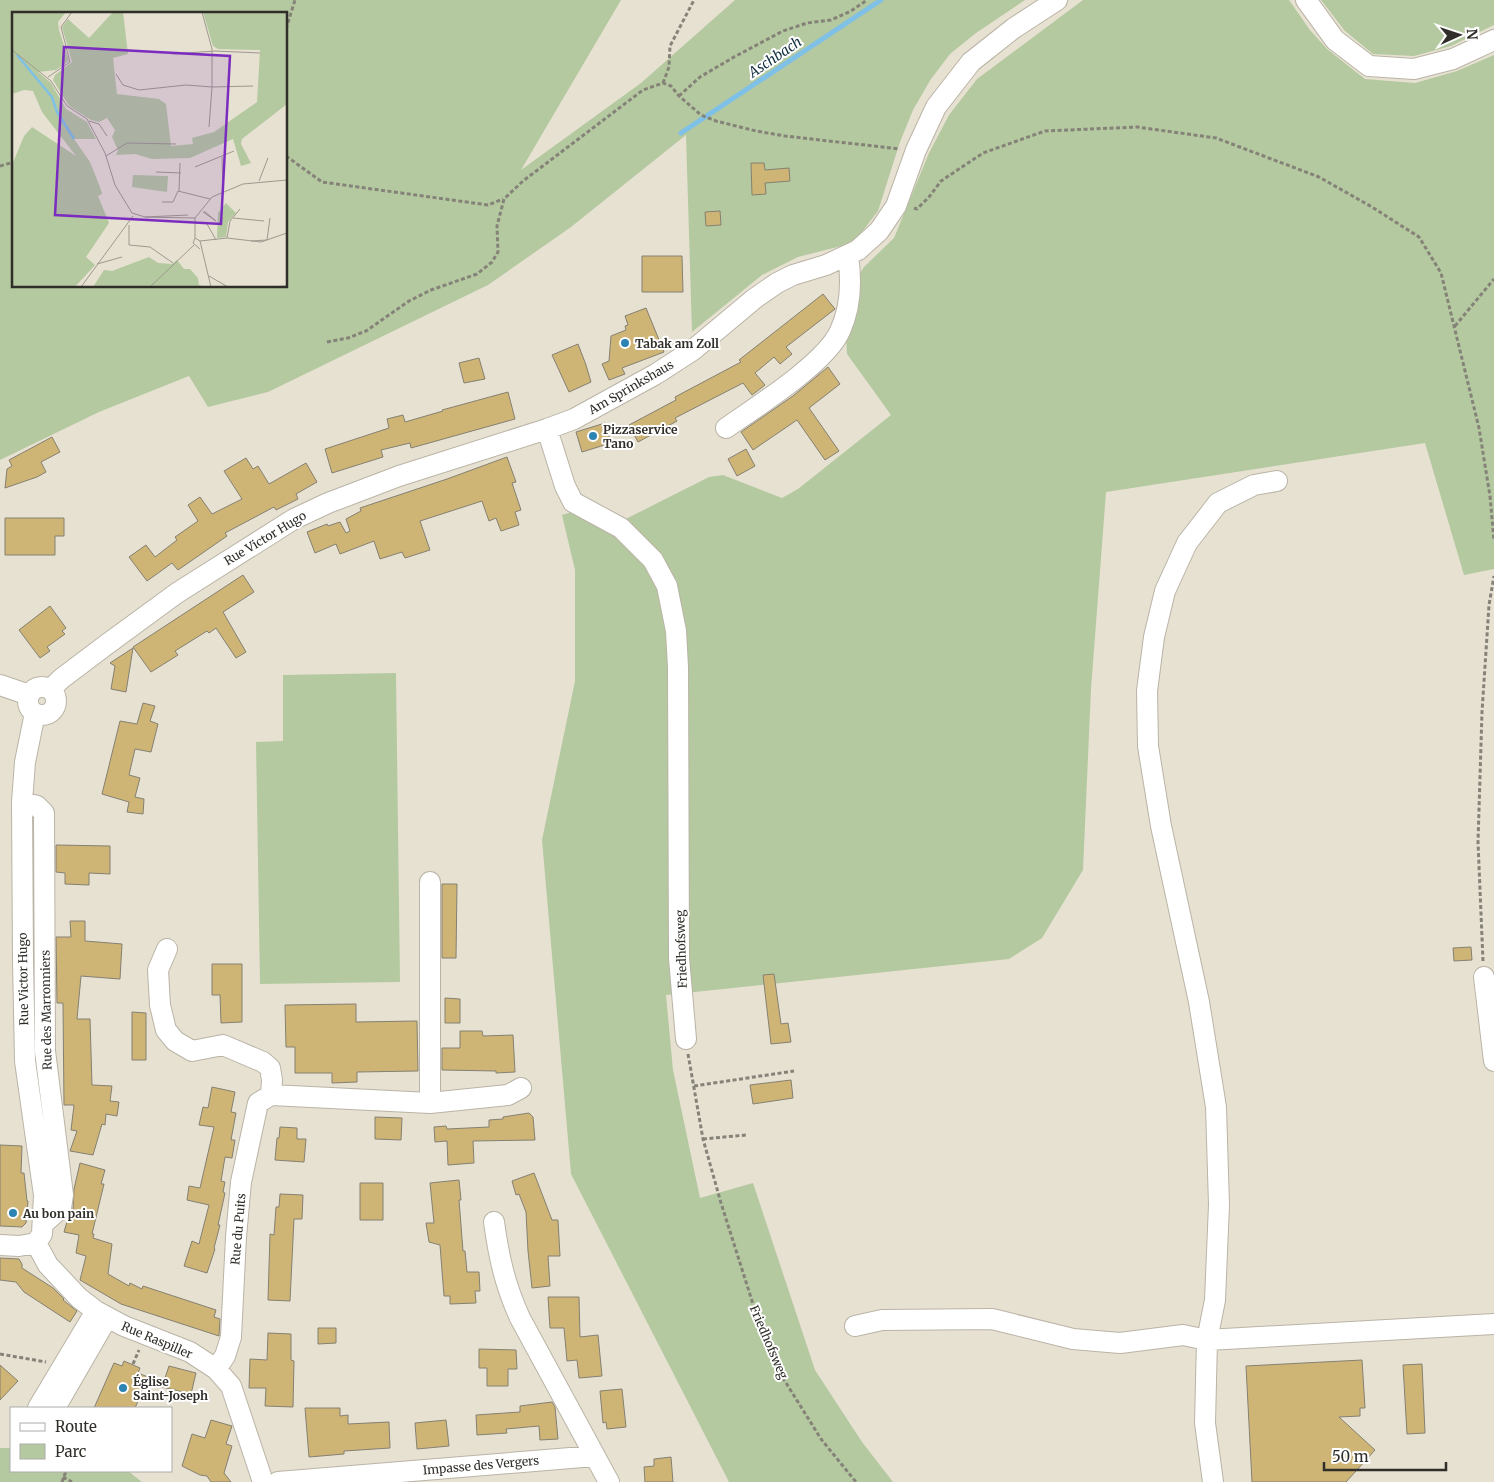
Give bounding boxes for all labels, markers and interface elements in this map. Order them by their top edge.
north arrow [1434,10,1484,60]
inset map [12,12,288,288]
text: N [1463,28,1481,40]
water label: Aschbach [744,33,805,82]
place label: Tabak am Zoll [635,336,719,351]
marker: Tabak am Zoll [619,337,631,349]
street label: Am Sprinkshaus [585,357,676,418]
place label: Pizzaservice Tano [603,422,678,451]
marker: Pizzaservice Tano [587,430,599,442]
street label: Rue Victor Hugo [221,508,309,568]
street label: Friedhofsweg [672,909,690,989]
street label: Rue Victor Hugo [15,932,31,1026]
street label: Rue des Marronniers [37,950,55,1070]
street label: Rue du Puits [227,1192,249,1265]
place label: Au bon pain [22,1206,94,1221]
marker: Au bon pain [7,1207,19,1219]
street label: Friedhofsweg [747,1303,792,1382]
street label: Rue Raspiller [119,1318,195,1362]
place label: Église Saint-Joseph [133,1373,208,1403]
marker: Église Saint-Joseph [117,1382,129,1394]
legend [10,1407,172,1472]
text: Route [55,1417,97,1436]
scale bar [1324,1440,1446,1472]
text: Parc [55,1442,87,1461]
text: 50 m [1332,1447,1369,1466]
street label: Impasse des Vergers [422,1452,540,1478]

